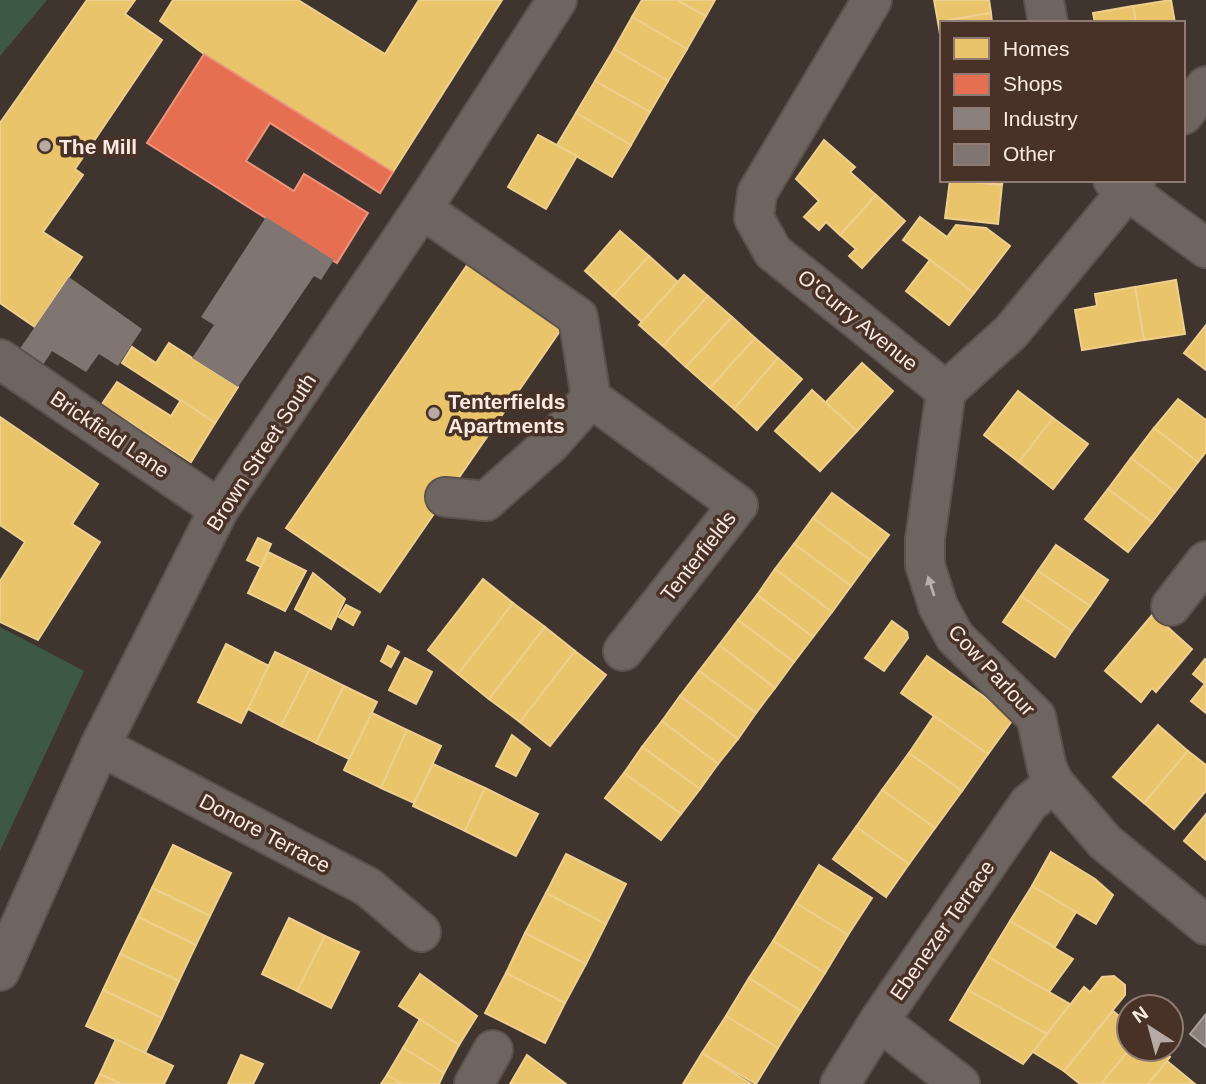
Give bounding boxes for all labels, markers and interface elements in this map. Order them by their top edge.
legend [940,21,1185,182]
text: Homes [1003,37,1070,60]
text: Shops [1003,72,1063,95]
text: Industry [1003,107,1078,130]
place label: The Mill [59,135,137,158]
marker: The Mill [37,138,53,154]
text: Other [1003,142,1056,165]
street label: O'Curry Avenue [794,265,922,375]
street label: Brown Street South [202,369,320,535]
street label: Brickfield Lane [46,386,174,482]
place label: Tenterfields Apartments [448,390,565,437]
marker: Tenterfields Apartments [426,405,442,421]
street label: Tenterfields [656,507,740,605]
one-way arrow [926,575,936,596]
street label: Cow Parlour [944,620,1040,720]
street label: Donore Terrace [196,789,334,877]
street label: Ebenezer Terrace [885,856,999,1004]
north arrow [1115,993,1185,1063]
text: N [1129,1002,1152,1027]

